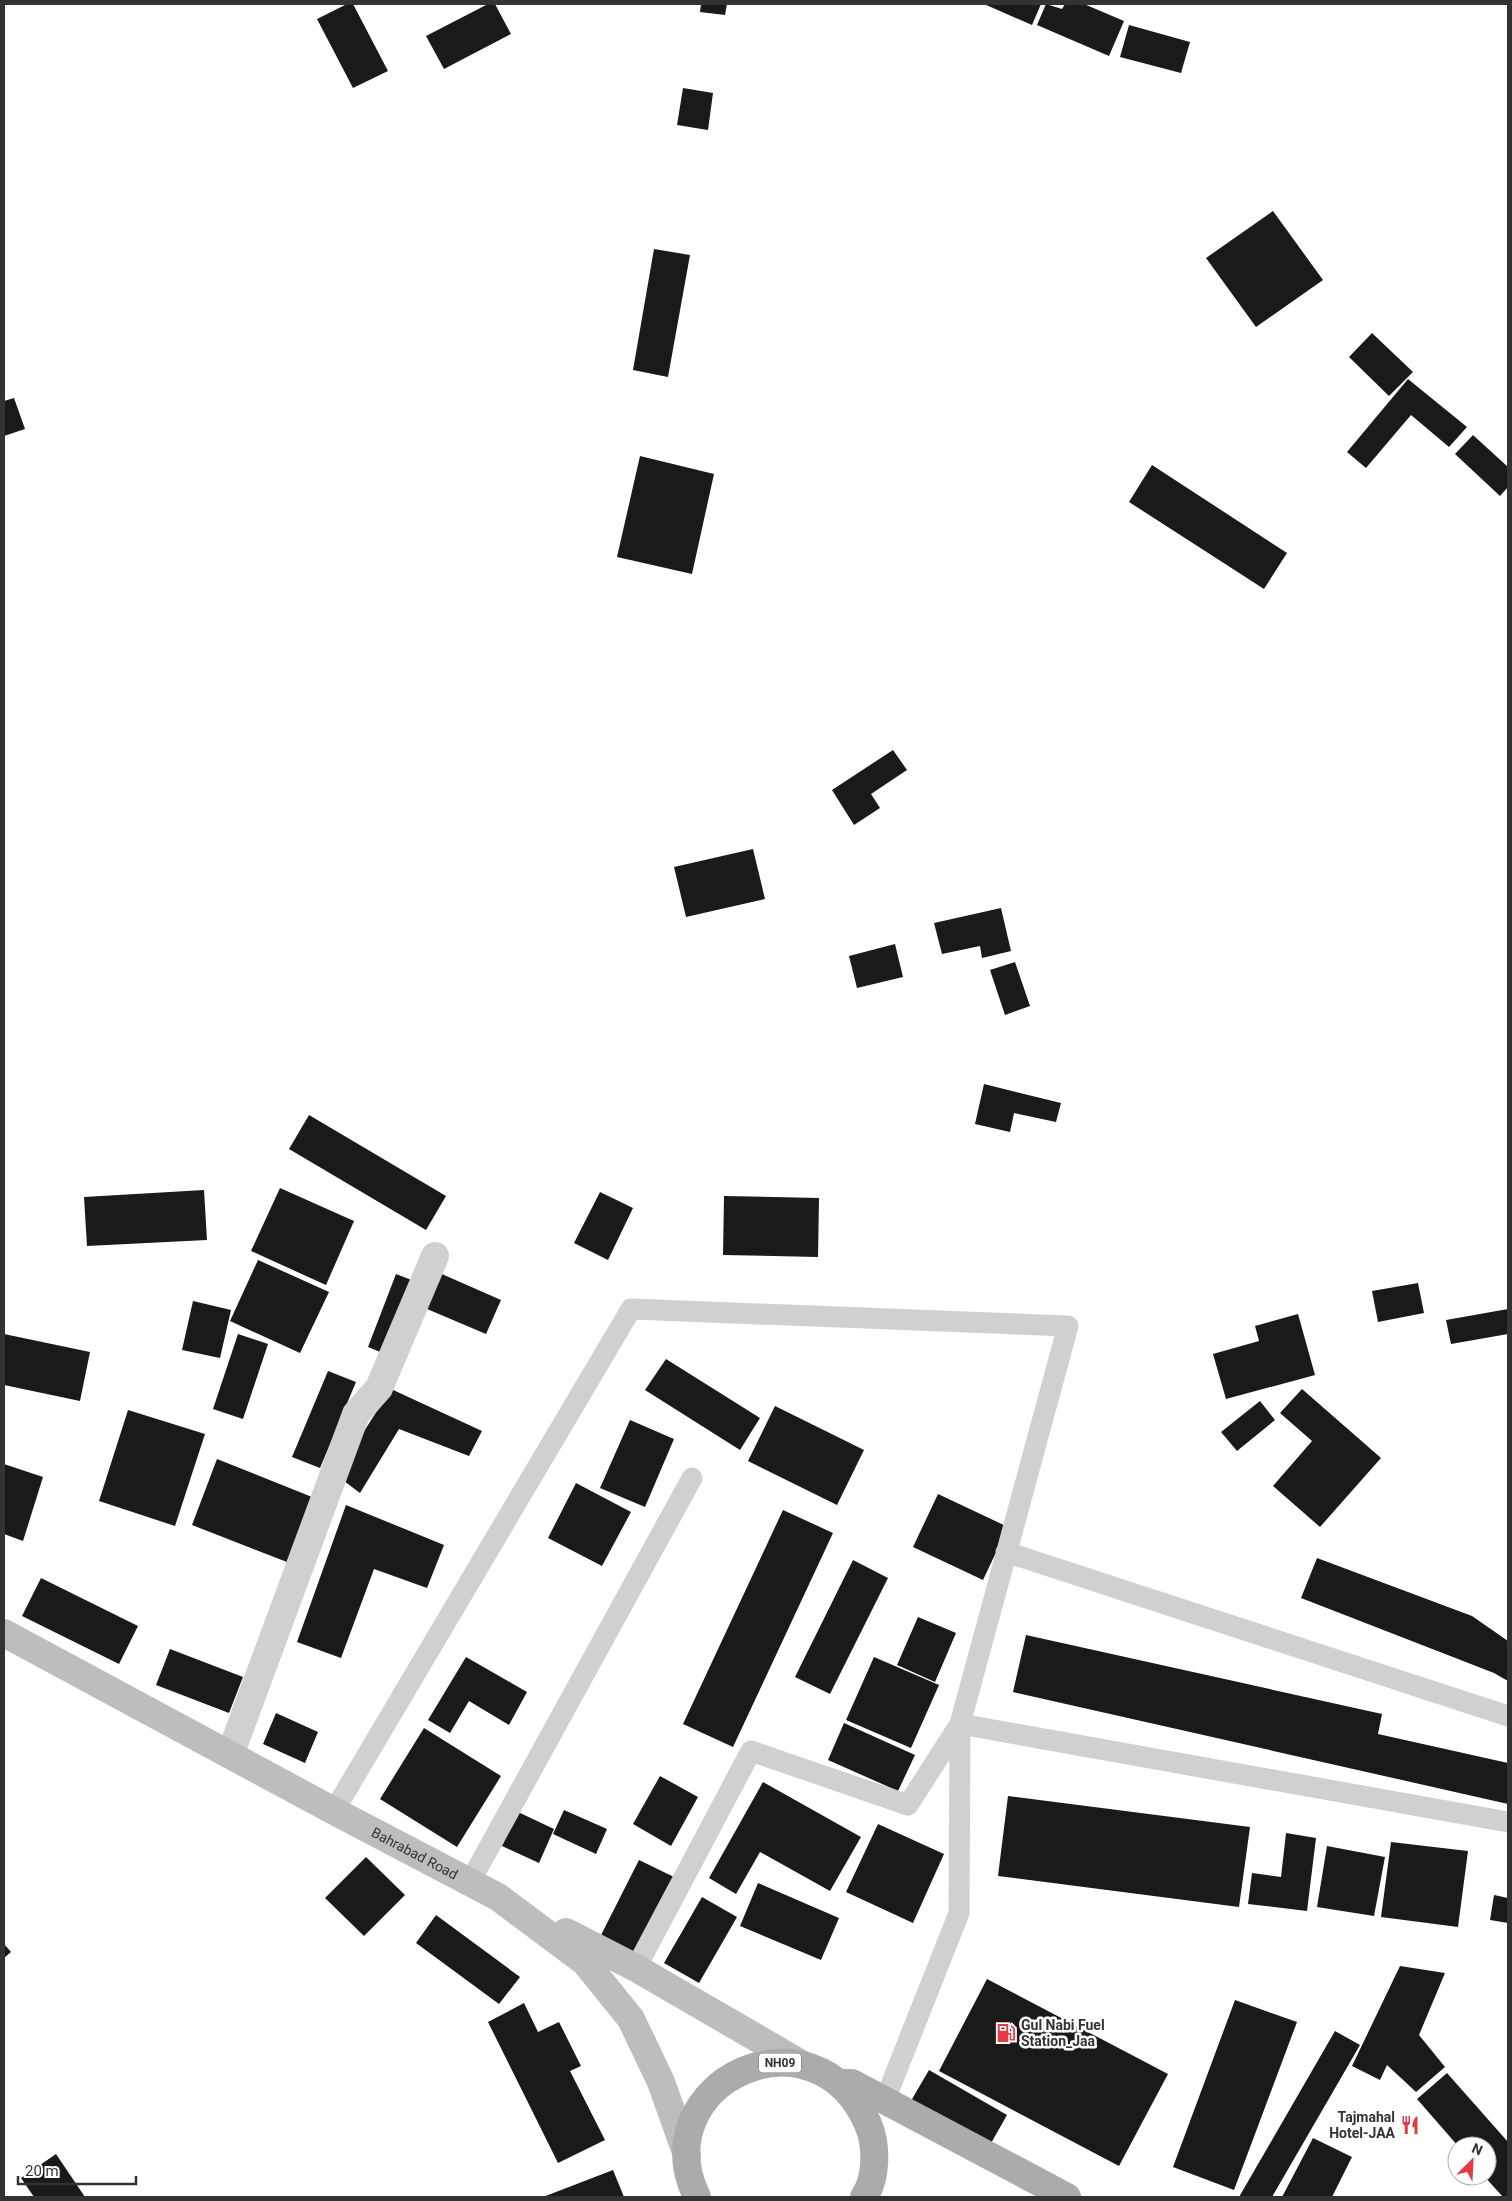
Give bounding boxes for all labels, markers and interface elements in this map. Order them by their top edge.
street label: Bahrabad Road [369,1824,461,1882]
place label: Gul Nabi Fuel Station_Jaa [1021,2017,1105,2049]
fuel station icon: Gul Nabi Fuel Station_Jaa [995,2022,1017,2044]
road number: NH09 [759,2054,801,2072]
place label: Tajmahal Hotel-JAA [1329,2109,1396,2141]
restaurant icon: Tajmahal Hotel-JAA [1399,2114,1421,2136]
north arrow [1447,2136,1497,2186]
text: N [1470,2140,1485,2158]
scale bar [18,2154,135,2186]
text: 20 m [25,2162,59,2180]

